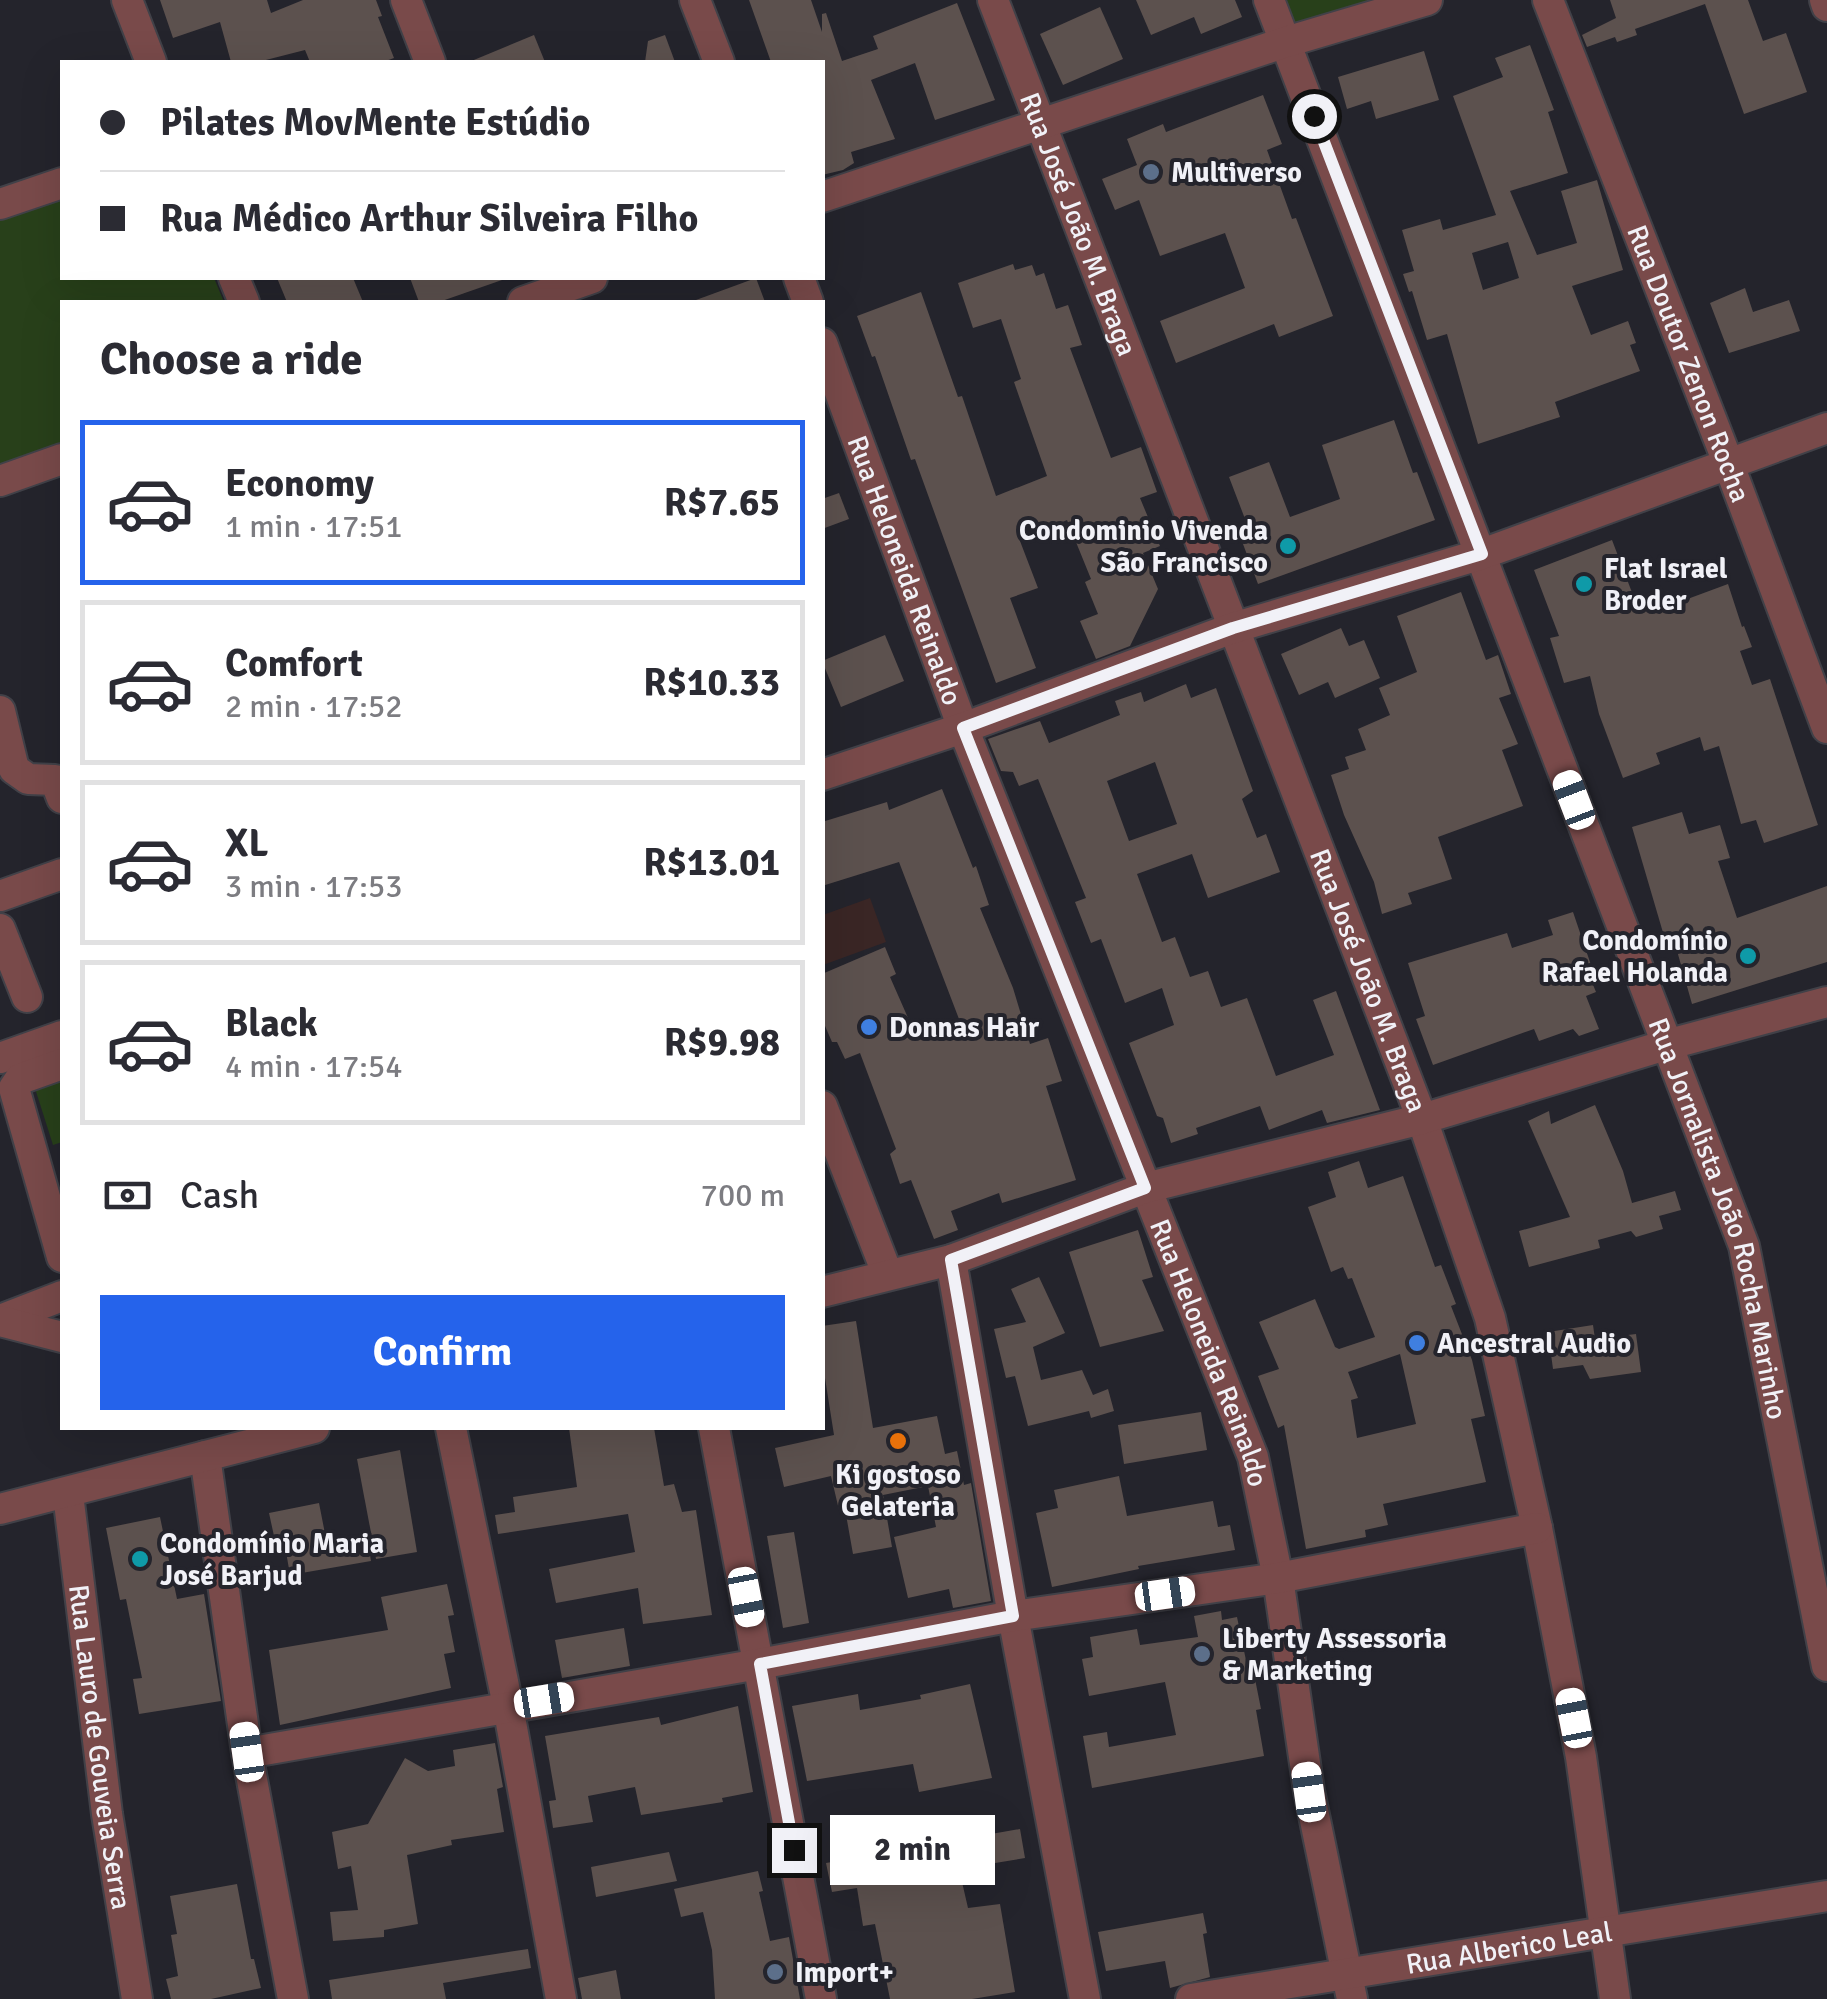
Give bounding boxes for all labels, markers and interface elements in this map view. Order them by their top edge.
street label: Rua José João M. Braga [1012,88,1144,361]
route start [1292,94,1337,139]
text: Pilates MovMente Estúdio [160,99,590,146]
place label: Multiverso [1171,156,1302,190]
marker: Multiverso [1140,161,1162,183]
text: Rua Médico Arthur Silveira Filho [160,195,698,242]
street label: Rua Doutor Zenon Rocha [1619,220,1757,507]
text: Choose a ride [100,332,363,387]
street label: Rua Heloneida Reinaldo [839,431,969,710]
icon: car [105,458,195,548]
text: Economy [225,460,374,507]
text: R$7.65 [664,479,780,526]
text: 1 min · 17:51 [225,507,403,546]
place label: Condominio Vivenda São Francisco [1019,514,1268,580]
marker: Condominio Vivenda São Francisco [1277,535,1299,557]
place label: Flat Israel Broder [1604,552,1728,618]
marker: Flat Israel Broder [1573,573,1595,595]
icon: car [105,638,195,728]
text: Comfort [225,640,363,687]
text: R$10.33 [643,659,780,706]
text: 2 min · 17:52 [225,687,403,726]
car [1549,767,1599,833]
icon: car [105,818,195,908]
text: XL [225,820,268,867]
text: R$13.01 [643,839,780,886]
street label: Rua José João M. Braga [1302,844,1434,1117]
text: 3 min · 17:53 [225,867,403,906]
place label: Condomínio Rafael Holanda [1542,924,1728,990]
marker: Condomínio Rafael Holanda [1737,945,1759,967]
icon: car [105,998,195,1088]
text: Black [225,1000,318,1047]
place label: Donnas Hair [889,1011,1040,1045]
street label: Rua Jornalista João Rocha Marinho [1641,1013,1794,1422]
marker: Donnas Hair [858,1016,880,1038]
text: R$9.98 [664,1019,780,1066]
text: 4 min · 17:54 [225,1047,403,1086]
icon: cash [100,1168,155,1223]
text: Cash [180,1172,259,1219]
text: 700 m [701,1176,785,1215]
street label: Rua Heloneida Reinaldo [1142,1214,1275,1490]
button: Confirm [100,1295,785,1410]
place label: Ancestral Audio [1437,1327,1631,1361]
marker: Ancestral Audio [1406,1332,1428,1354]
marker: Ki gostoso Gelateria [887,1430,909,1452]
place label: Ki gostoso Gelateria [835,1458,961,1524]
place label: Condomínio Maria José Barjud [160,1527,384,1593]
marker: Condomínio Maria José Barjud [129,1548,151,1570]
car [726,1565,766,1629]
car [1133,1575,1197,1613]
street label: Rua Lauro de Gouveia Serra [61,1582,138,1912]
place label: Liberty Assessoria & Marketing [1222,1622,1447,1688]
marker: Liberty Assessoria & Marketing [1191,1643,1213,1665]
car [512,1680,576,1720]
car [1554,1686,1594,1750]
car [228,1720,266,1784]
car [1290,1760,1328,1824]
callout: 2 min [829,1815,994,1885]
route end [772,1828,817,1873]
text: 2 min [874,1830,951,1869]
street label: Rua Alberico Leal [1403,1915,1615,1982]
place label: Import+ [795,1956,894,1990]
marker: Import+ [764,1961,786,1983]

